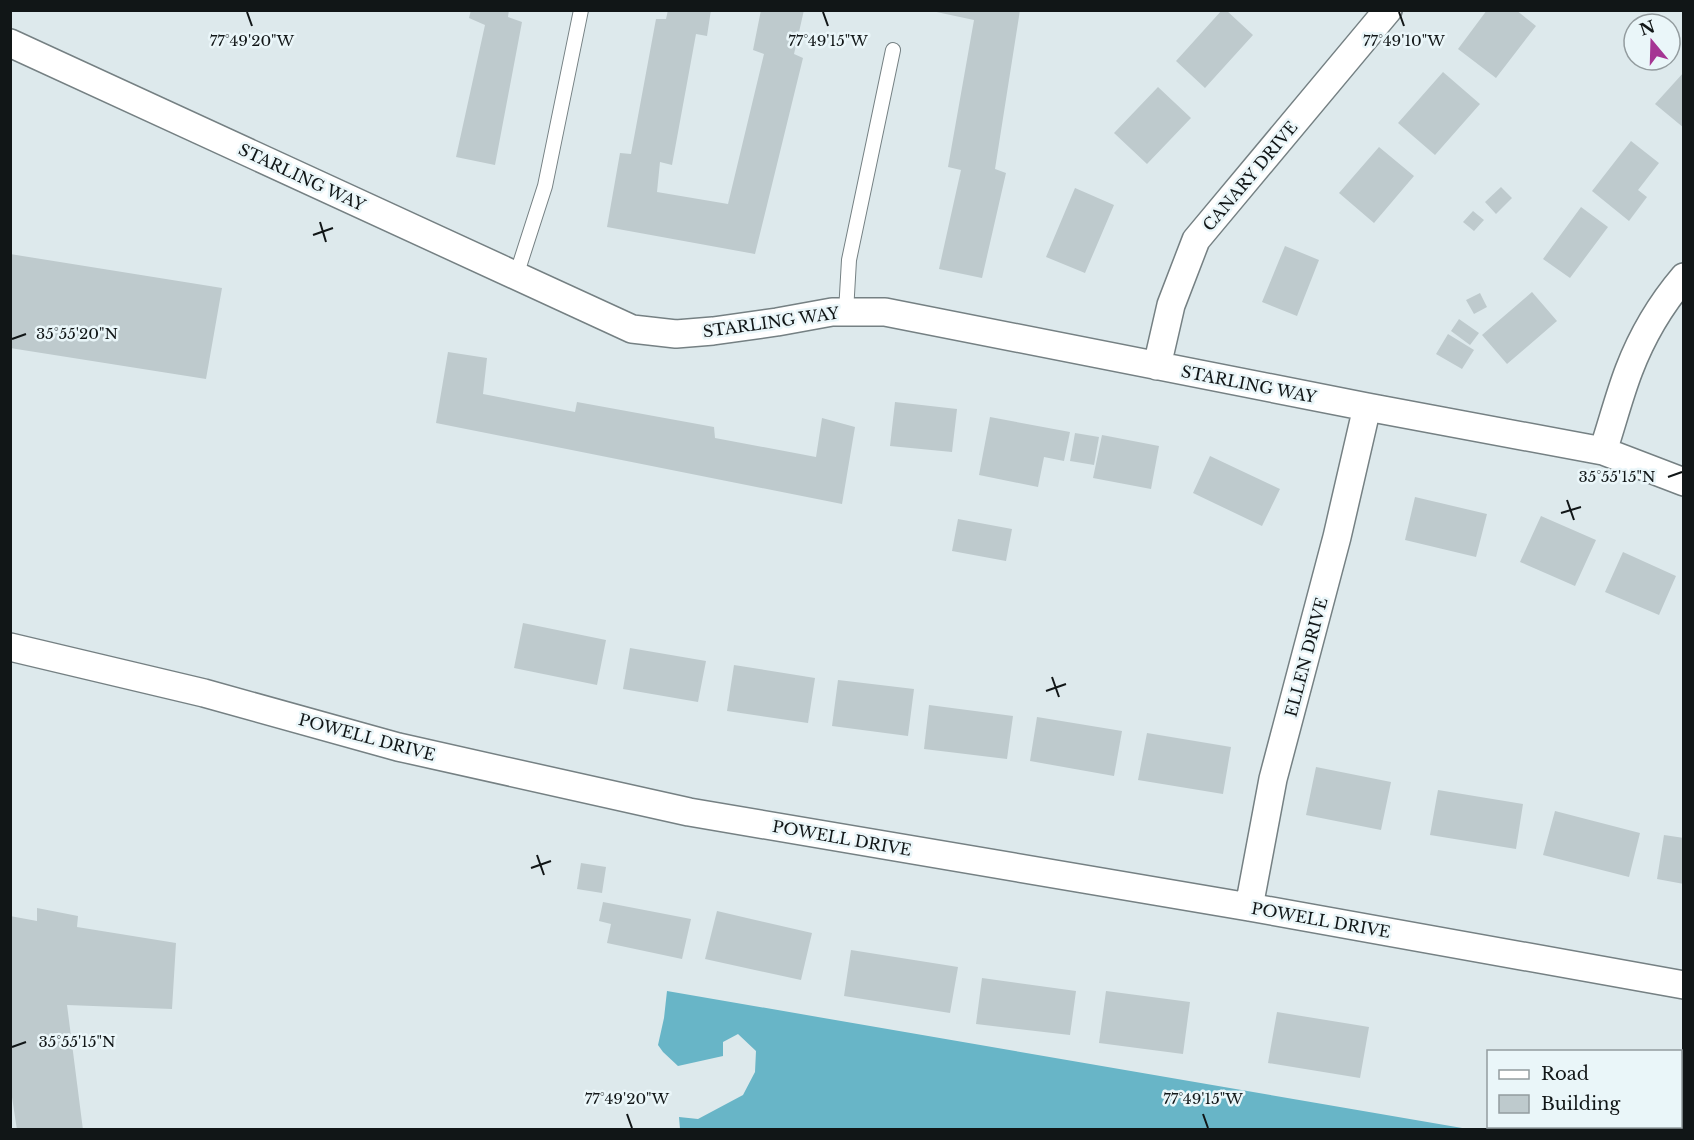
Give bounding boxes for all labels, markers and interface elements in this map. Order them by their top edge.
north arrow [1622,12,1682,72]
text: N [1637,16,1657,40]
text: 77°49'20"W [210,31,295,50]
text: 77°49'15"W [788,31,868,50]
text: 77°49'10"W [1363,31,1445,50]
street label: CANARY DRIVE [1198,117,1302,235]
street label: STARLING WAY [235,139,369,215]
street label: STARLING WAY [702,302,841,341]
text: 35°55'20"N [36,324,118,343]
street label: STARLING WAY [1180,361,1319,407]
text: 35°55'15"N [1578,467,1656,486]
street label: ELLEN DRIVE [1280,595,1332,719]
street label: POWELL DRIVE [296,709,438,765]
street label: POWELL DRIVE [771,816,913,860]
street label: POWELL DRIVE [1250,898,1392,942]
text: 35°55'15"N [38,1032,116,1051]
legend [1487,1050,1682,1128]
text: Road [1541,1063,1589,1085]
text: 77°49'20"W [585,1089,670,1108]
text: 77°49'15"W [1163,1089,1243,1108]
text: Building [1541,1093,1620,1115]

